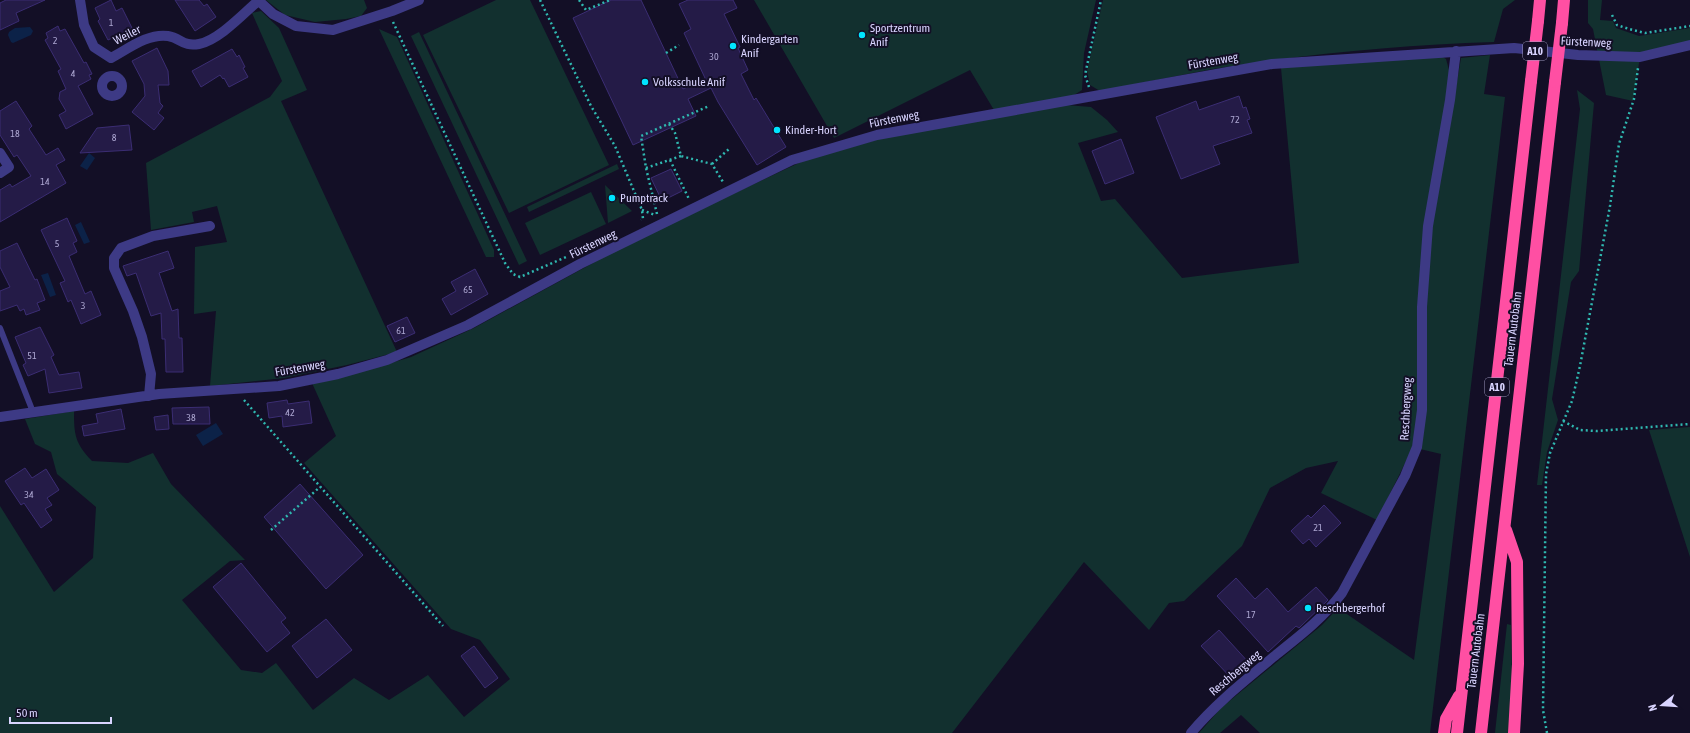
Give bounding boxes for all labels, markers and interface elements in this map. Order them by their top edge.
house number: 1 [109,17,114,28]
place label: Sportzentrum Anif [870,21,930,49]
street label: Weiler [111,22,143,48]
marker: Sportzentrum Anif [857,30,867,40]
place label: Kindergarten Anif [741,32,798,60]
street label: Fürstenweg [1560,34,1612,50]
house number: 2 [53,35,58,46]
marker: Kindergarten Anif [728,41,738,51]
road number: A10 [1523,42,1547,60]
street label: Fürstenweg [1187,50,1240,72]
house number: 30 [709,51,719,62]
house number: 4 [71,68,76,79]
place label: Volksschule Anif [653,75,726,89]
marker: Volksschule Anif [640,77,650,87]
street label: Fürstenweg [868,107,921,131]
house number: 72 [1230,114,1240,125]
place label: Kinder-Hort [785,123,837,137]
marker: Kinder-Hort [772,125,782,135]
house number: 18 [10,128,20,139]
house number: 8 [112,132,117,143]
house number: 14 [40,176,50,187]
place label: Pumptrack [620,191,669,205]
marker: Pumptrack [607,193,617,203]
street label: Fürstenweg [567,226,620,261]
house number: 5 [55,238,60,249]
house number: 65 [463,284,473,295]
street label: Tauern Autobahn [1501,291,1525,367]
house number: 3 [81,300,86,311]
house number: 61 [396,325,406,336]
house number: 51 [27,350,37,361]
street label: Fürstenweg [274,357,327,379]
street label: Reschbergweg [1397,376,1415,441]
road number: A10 [1485,378,1509,396]
house number: 42 [285,407,295,418]
house number: 38 [186,412,196,423]
house number: 34 [24,489,34,500]
house number: 21 [1313,522,1323,533]
place label: Reschbergerhof [1316,601,1386,615]
marker: Reschbergerhof [1303,603,1313,613]
house number: 17 [1246,609,1256,620]
street label: Tauern Autobahn [1464,613,1488,689]
street label: Reschbergweg [1206,647,1264,699]
north arrow [1642,685,1682,725]
scale bar [10,699,111,725]
text: N [1646,703,1659,713]
text: 50 m [16,706,38,720]

